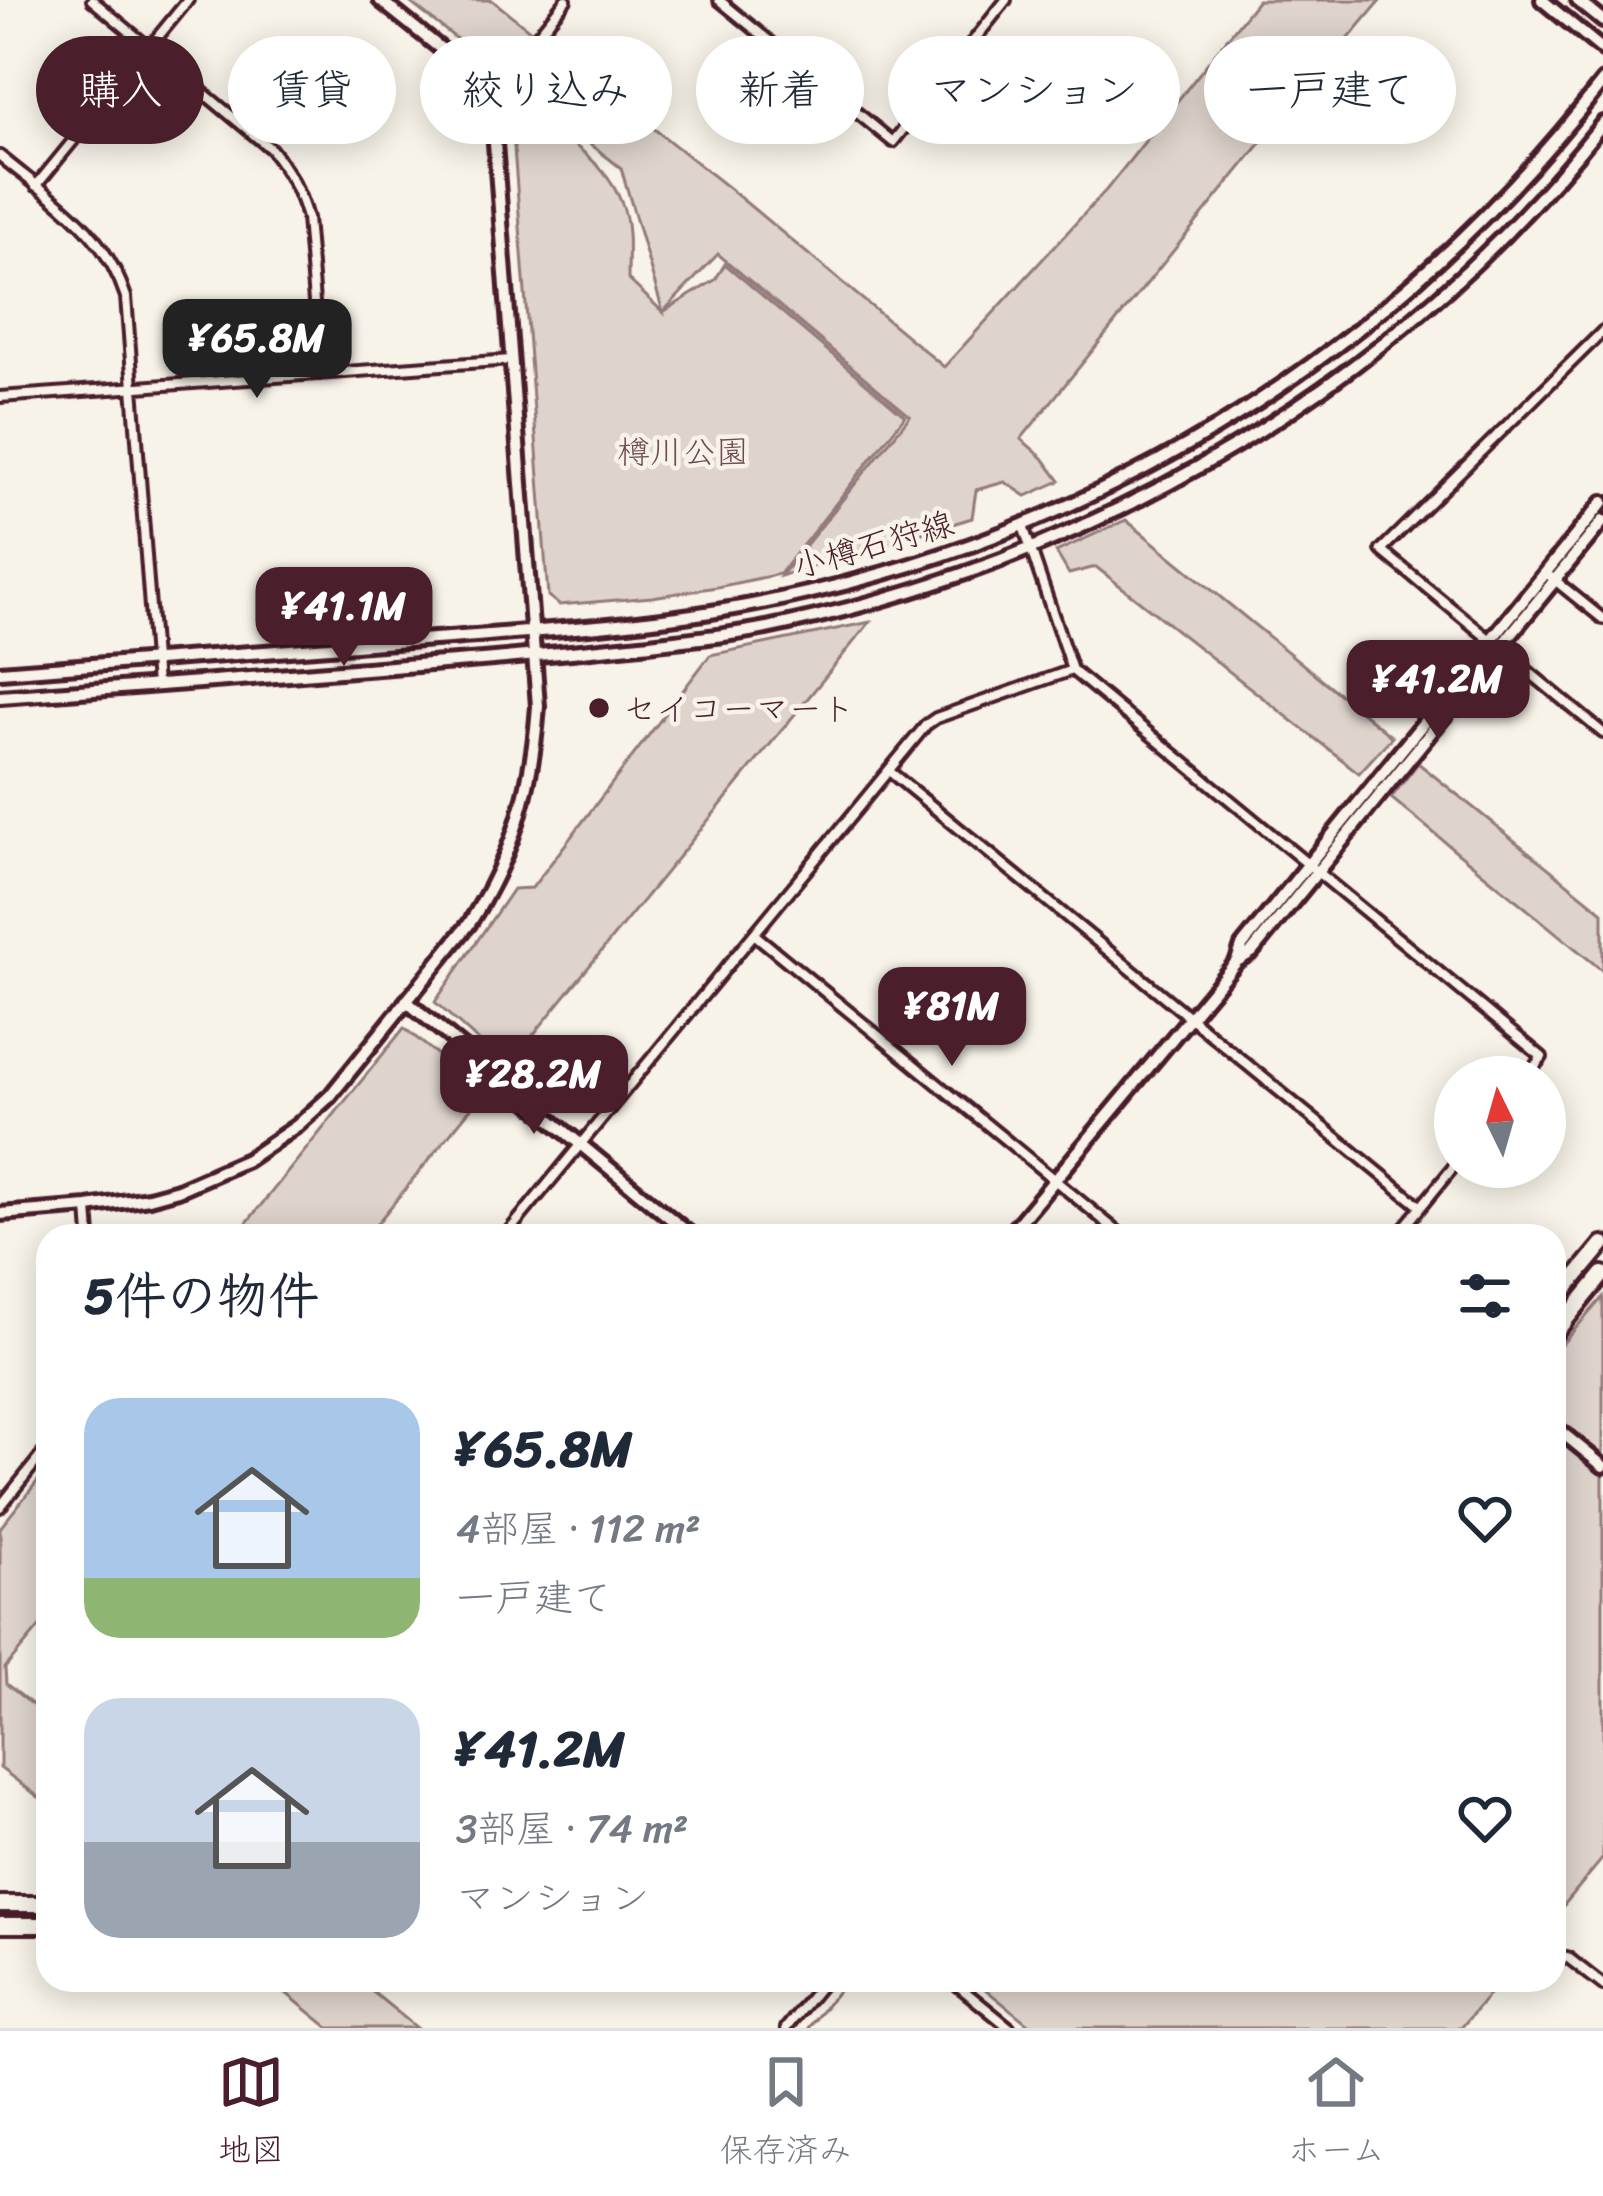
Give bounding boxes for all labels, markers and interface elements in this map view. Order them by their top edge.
chip: 購入 [36,36,204,144]
chip: 賃貸 [228,36,396,144]
chip: 絞り込み [420,36,672,144]
chip: 新着 [696,36,864,144]
chip: マンション [888,36,1180,144]
chip: 一戸建て [1204,36,1456,144]
pin: ¥65.8M [159,299,355,401]
text: ¥65.8M [190,303,324,372]
park label: 樽川公園 [617,423,749,481]
street label: 小樽石狩線 [786,494,961,596]
pin: ¥41.1M [246,567,442,669]
text: ¥41.1M [282,571,406,640]
pin: ¥41.2M [1340,640,1536,742]
text: ¥41.2M [1374,644,1502,713]
place label: セイコーマート [623,680,855,738]
marker: セイコーマート [586,695,612,721]
pin: ¥81M [881,967,1023,1069]
text: ¥81M [905,971,999,1040]
pin: ¥28.2M [436,1035,632,1137]
text: ¥28.2M [467,1039,601,1108]
north arrow [1434,1056,1566,1188]
map controls [1434,1056,1566,1188]
text: 5件の物件 [84,1251,319,1341]
icon: filters [1452,1263,1518,1329]
text: ¥65.8M [456,1404,632,1494]
icon: home [180,1446,324,1590]
icon: heart [1452,1485,1518,1551]
text: 4部屋 · 112 m² [456,1494,701,1563]
text: 一戸建て [456,1563,612,1632]
text: ¥41.2M [456,1704,625,1794]
icon: home [180,1746,324,1890]
icon: heart [1452,1785,1518,1851]
text: 3部屋 · 74 m² [456,1794,688,1863]
text: マンション [456,1863,649,1932]
tab: 地図 [218,2049,284,2179]
tab: 保存済み [720,2049,852,2179]
tab: ホーム [1287,2049,1385,2179]

